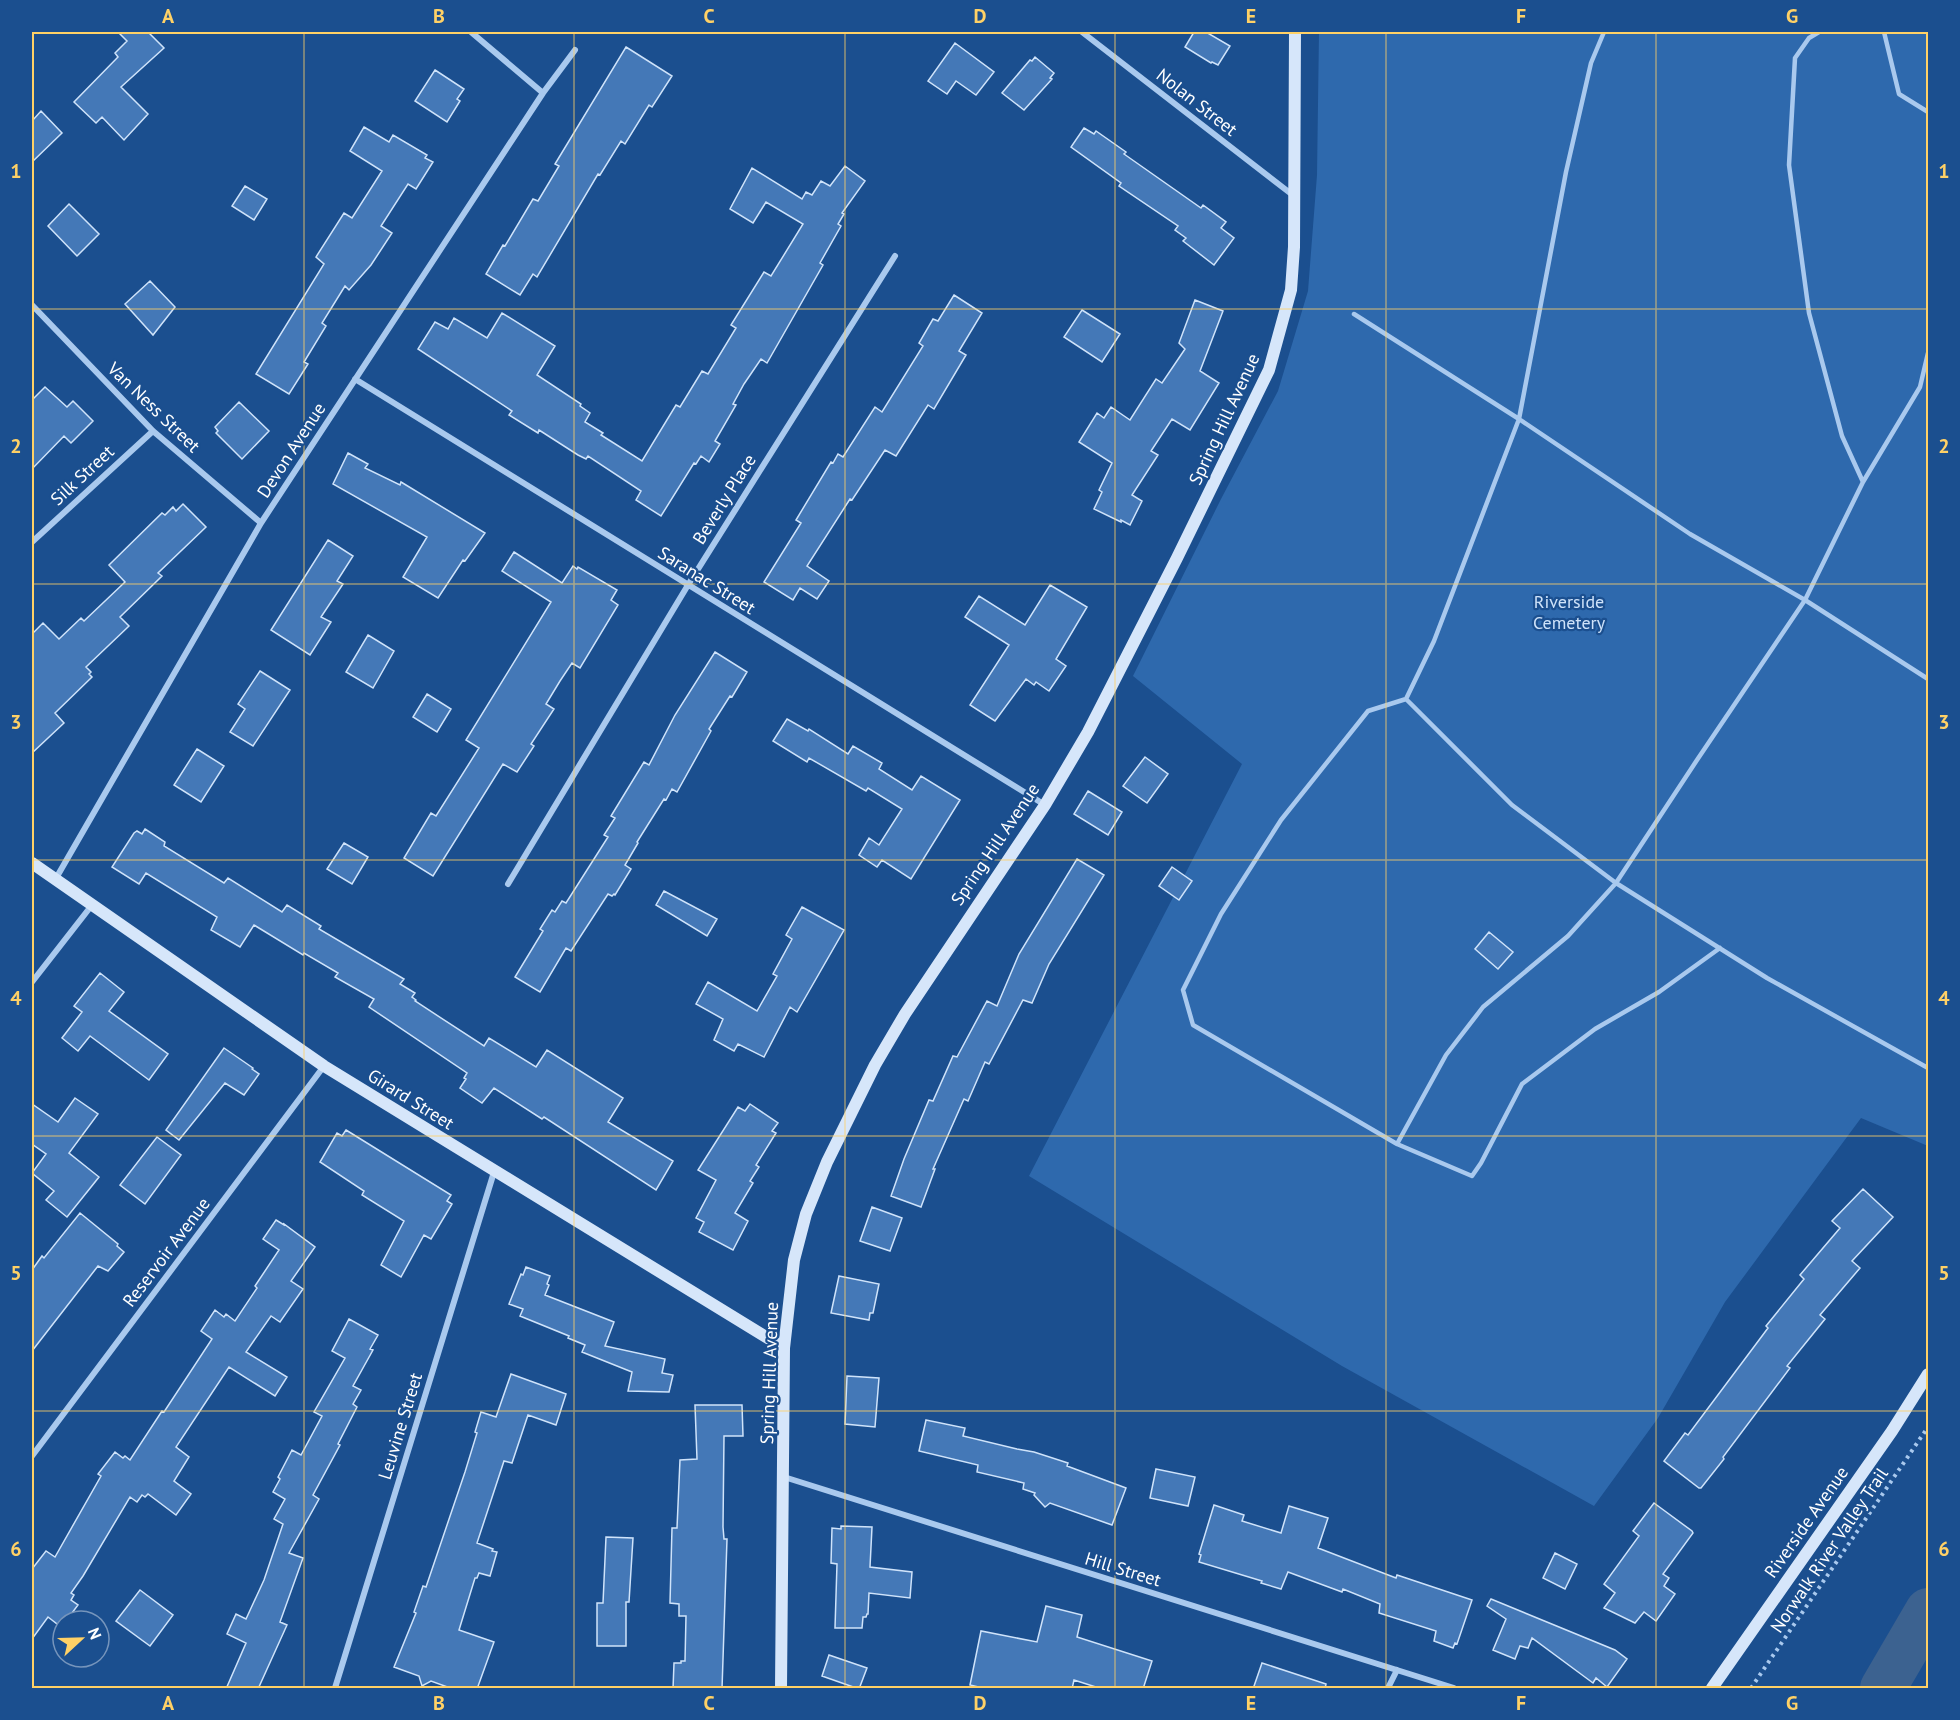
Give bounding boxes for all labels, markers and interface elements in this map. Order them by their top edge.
text: A [162,3,175,29]
text: B [433,3,445,29]
text: C [703,3,715,29]
text: D [974,3,987,29]
text: E [1246,3,1256,29]
text: F [1516,3,1526,29]
text: G [1786,3,1798,29]
street label: Nolan Street [1152,63,1242,141]
text: 1 [10,158,22,184]
text: 1 [1938,158,1950,184]
street label: Spring Hill Avenue [1183,350,1265,488]
street label: Van Ness Street [102,356,205,457]
street label: Devon Avenue [252,398,330,502]
text: 2 [10,433,22,459]
text: 2 [1938,433,1950,459]
street label: Silk Street [45,440,119,510]
street label: Beverly Place [687,450,761,548]
street label: Saranac Street [654,541,760,619]
park label: Riverside Cemetery [1533,590,1606,634]
text: 3 [10,709,22,735]
text: 3 [1938,709,1950,735]
street label: Spring Hill Avenue [946,779,1044,909]
text: 4 [10,985,22,1011]
text: 4 [1938,985,1950,1011]
street label: Girard Street [364,1063,458,1135]
street label: Reservoir Avenue [117,1193,215,1311]
text: 5 [10,1260,22,1286]
text: 5 [1938,1260,1950,1286]
street label: Spring Hill Avenue [755,1301,783,1445]
street label: Leuvine Street [373,1370,427,1482]
street label: Riverside Avenue [1759,1462,1853,1582]
street label: Norwalk River Valley Trail [1765,1462,1893,1637]
text: 6 [10,1536,22,1562]
text: 6 [1938,1536,1950,1562]
street label: Hill Street [1082,1547,1164,1591]
north arrow [51,1609,111,1669]
text: N [84,1625,106,1642]
text: A [162,1690,175,1716]
text: B [433,1690,445,1716]
text: C [703,1690,715,1716]
text: D [974,1690,987,1716]
text: E [1246,1690,1256,1716]
text: F [1516,1690,1526,1716]
text: G [1786,1690,1798,1716]

